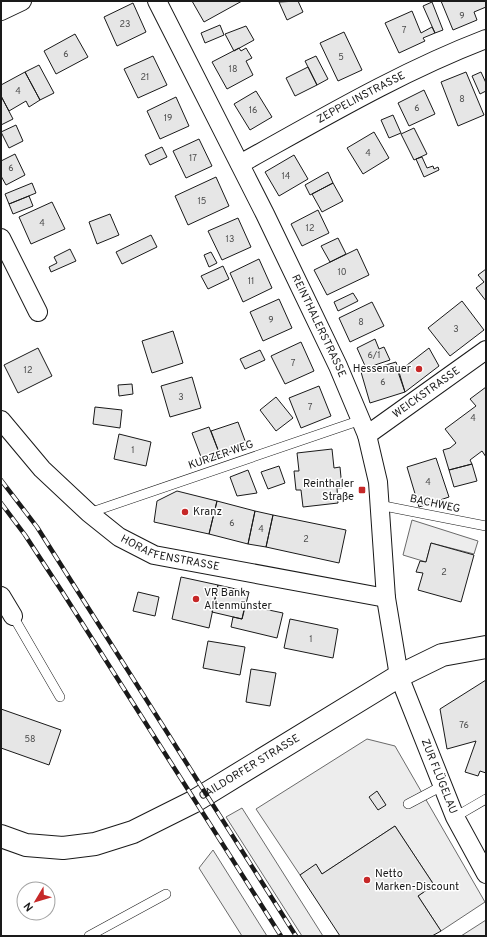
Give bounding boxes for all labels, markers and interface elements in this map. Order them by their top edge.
house number: 9 [459,11,465,22]
house number: 23 [120,19,130,30]
house number: 7 [402,25,407,36]
house number: 6 [63,49,69,60]
house number: 5 [338,52,344,63]
house number: 18 [229,64,237,75]
street label: ZEPPELINSTRASSE [314,69,407,127]
house number: 21 [141,72,149,83]
house number: 4 [15,86,21,97]
house number: 8 [459,94,465,105]
house number: 6 [414,103,420,114]
house number: 16 [249,105,257,116]
house number: 19 [164,113,172,124]
house number: 4 [365,148,371,159]
house number: 17 [189,153,197,164]
house number: 6 [8,163,14,174]
house number: 14 [282,171,291,182]
house number: 15 [198,196,206,207]
house number: 4 [39,218,45,229]
house number: 12 [306,223,314,234]
house number: 13 [226,234,234,245]
house number: 10 [337,267,347,278]
street label: REINTHALERSTRASSE [288,272,349,380]
house number: 11 [248,276,254,287]
house number: 9 [268,315,274,326]
house number: 8 [358,317,364,328]
house number: 3 [453,324,459,335]
house number: 6/1 [367,350,381,361]
house number: 7 [291,358,296,369]
place label: Hessenauer [353,362,412,376]
street label: WEICKSTRASSE [390,364,463,421]
marker: Hessenauer [414,364,424,374]
house number: 12 [24,365,32,376]
house number: 6 [380,377,386,388]
house number: 3 [178,392,184,403]
house number: 7 [308,402,313,413]
house number: 4 [470,413,476,424]
street label: KURZER WEG [187,437,255,473]
house number: 1 [131,445,135,456]
place label: Reinthaler Straße [303,477,355,504]
house number: 4 [425,477,431,488]
marker: Reinthaler Straße [357,485,367,495]
street label: BACHWEG [408,492,462,516]
place label: Kranz [193,505,222,519]
marker: Kranz [180,507,190,517]
house number: 6 [229,518,235,529]
house number: 4 [258,524,264,535]
street label: HORAFFENSTRASSE [118,532,221,574]
house number: 2 [303,534,309,545]
house number: 2 [441,567,447,578]
place label: VR Bank Altenmünster [204,586,273,613]
marker: VR Bank Altenmünster [191,594,201,604]
house number: 1 [309,634,313,645]
house number: 76 [459,720,469,731]
street label: GAILDORFER STRASSE [196,731,303,804]
house number: 58 [24,734,36,745]
street label: ZUR FLÜGELAU [418,737,460,816]
place label: Netto Marken-Discount [375,867,459,894]
marker: Netto Marken-Discount [362,875,372,885]
north arrow [16,881,56,921]
text: N [21,899,37,914]

